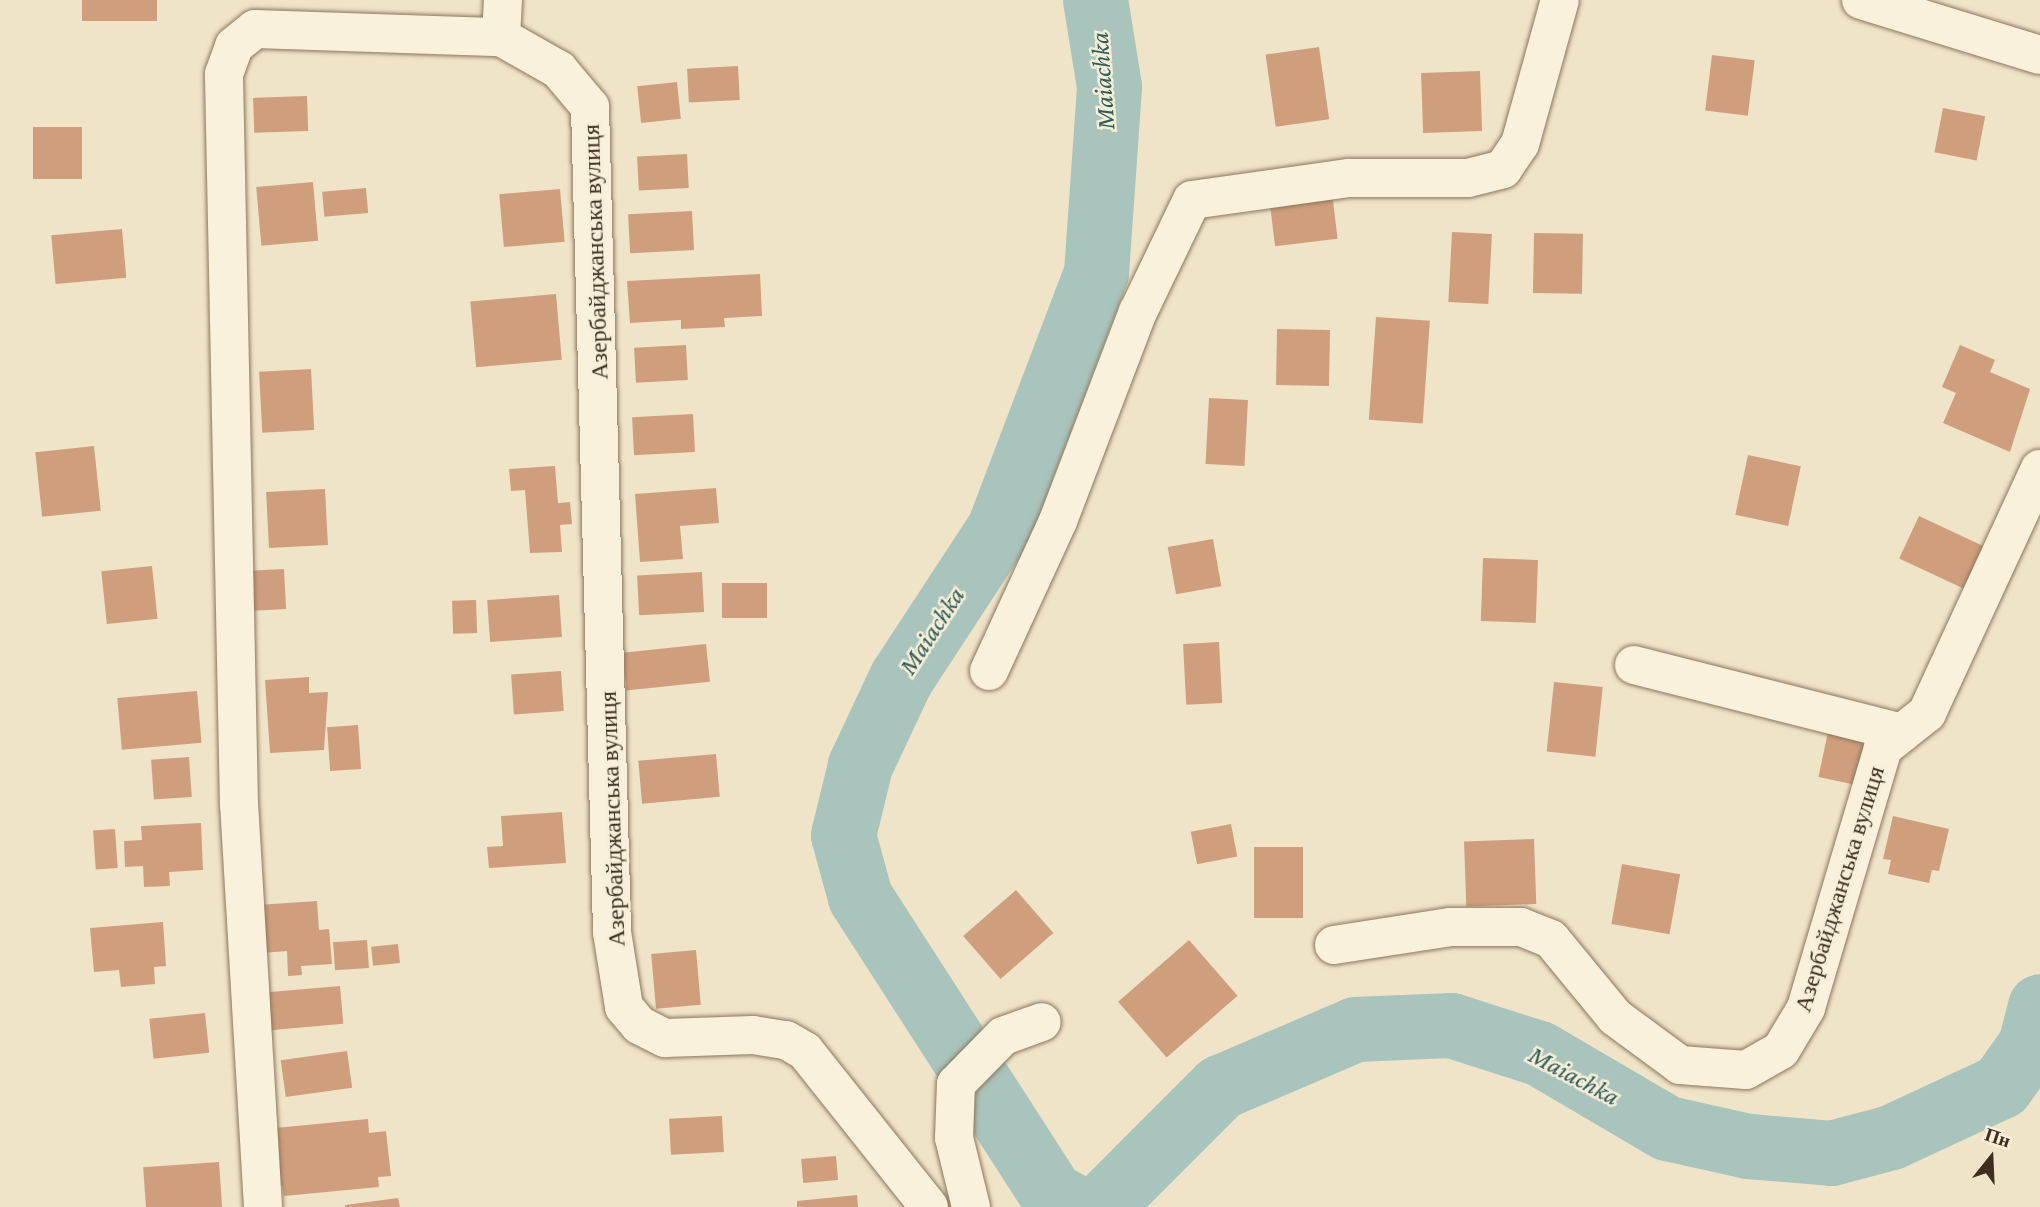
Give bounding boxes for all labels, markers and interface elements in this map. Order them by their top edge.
water label: Maiachka [1084,31,1122,131]
street label: Азербайджанська вулиця [576,124,614,380]
water label: Maiachka [892,581,972,681]
street label: Азербайджанська вулиця [593,691,631,947]
street label: Азербайджанська вулиця [1788,763,1890,1015]
water label: Maiachka [1523,1039,1625,1113]
north arrow [1956,1123,2026,1193]
text: Пн [1982,1124,2013,1152]

